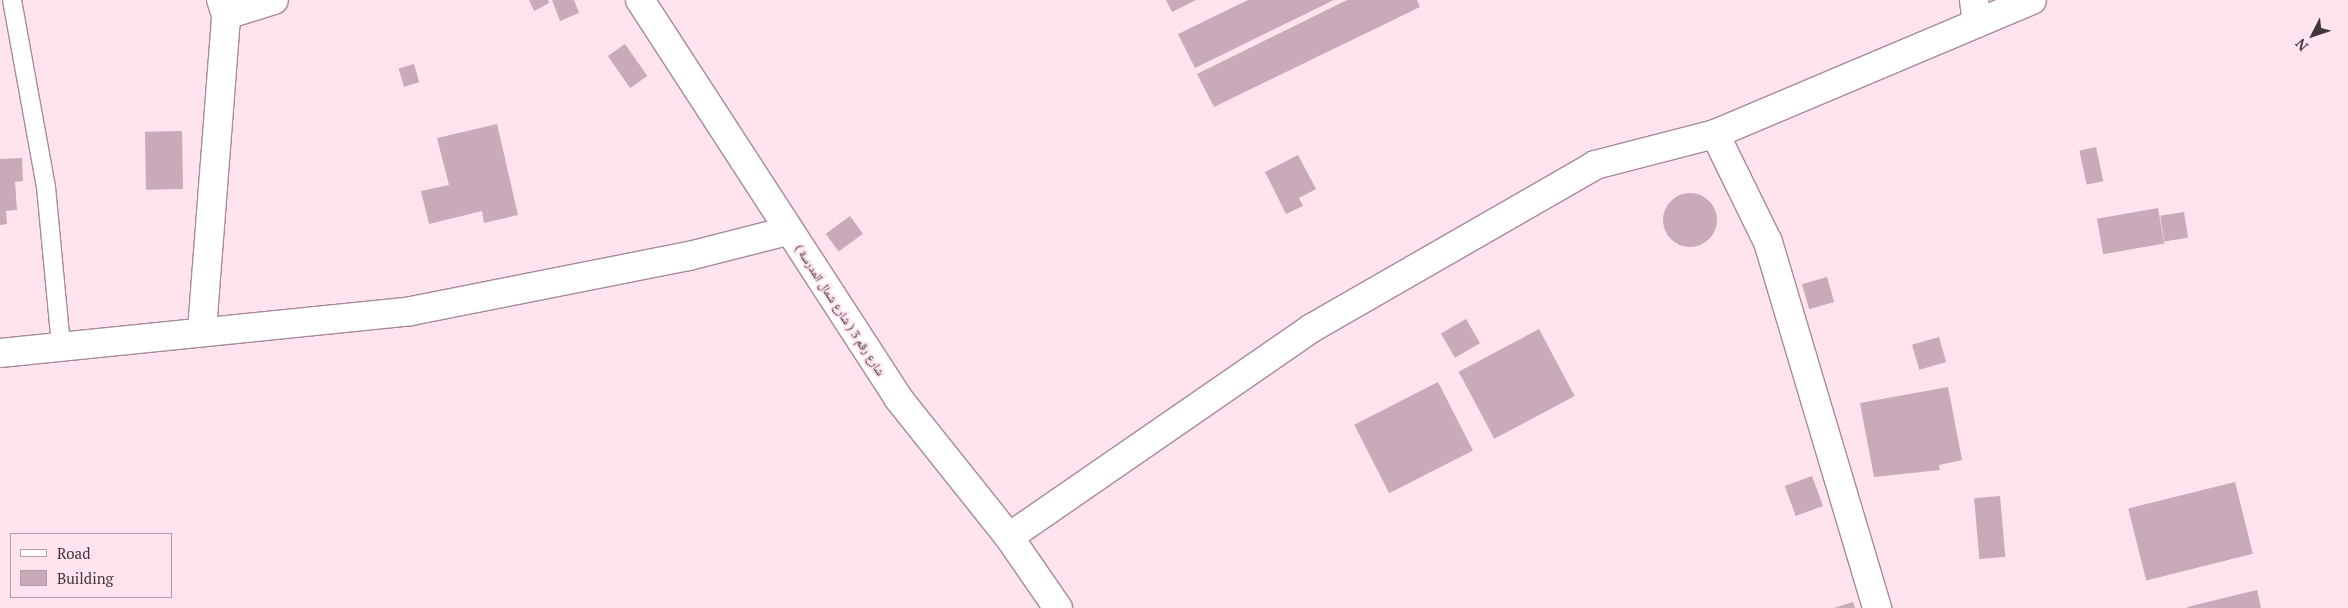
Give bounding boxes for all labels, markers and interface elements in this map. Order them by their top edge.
north arrow [2288,10,2338,60]
text: N [2291,35,2312,55]
street label: شارع رقم 3 ( شارع شمال المدرسة ) [792,242,888,378]
legend [10,533,172,598]
text: Road [57,543,90,563]
text: Building [57,568,114,588]

